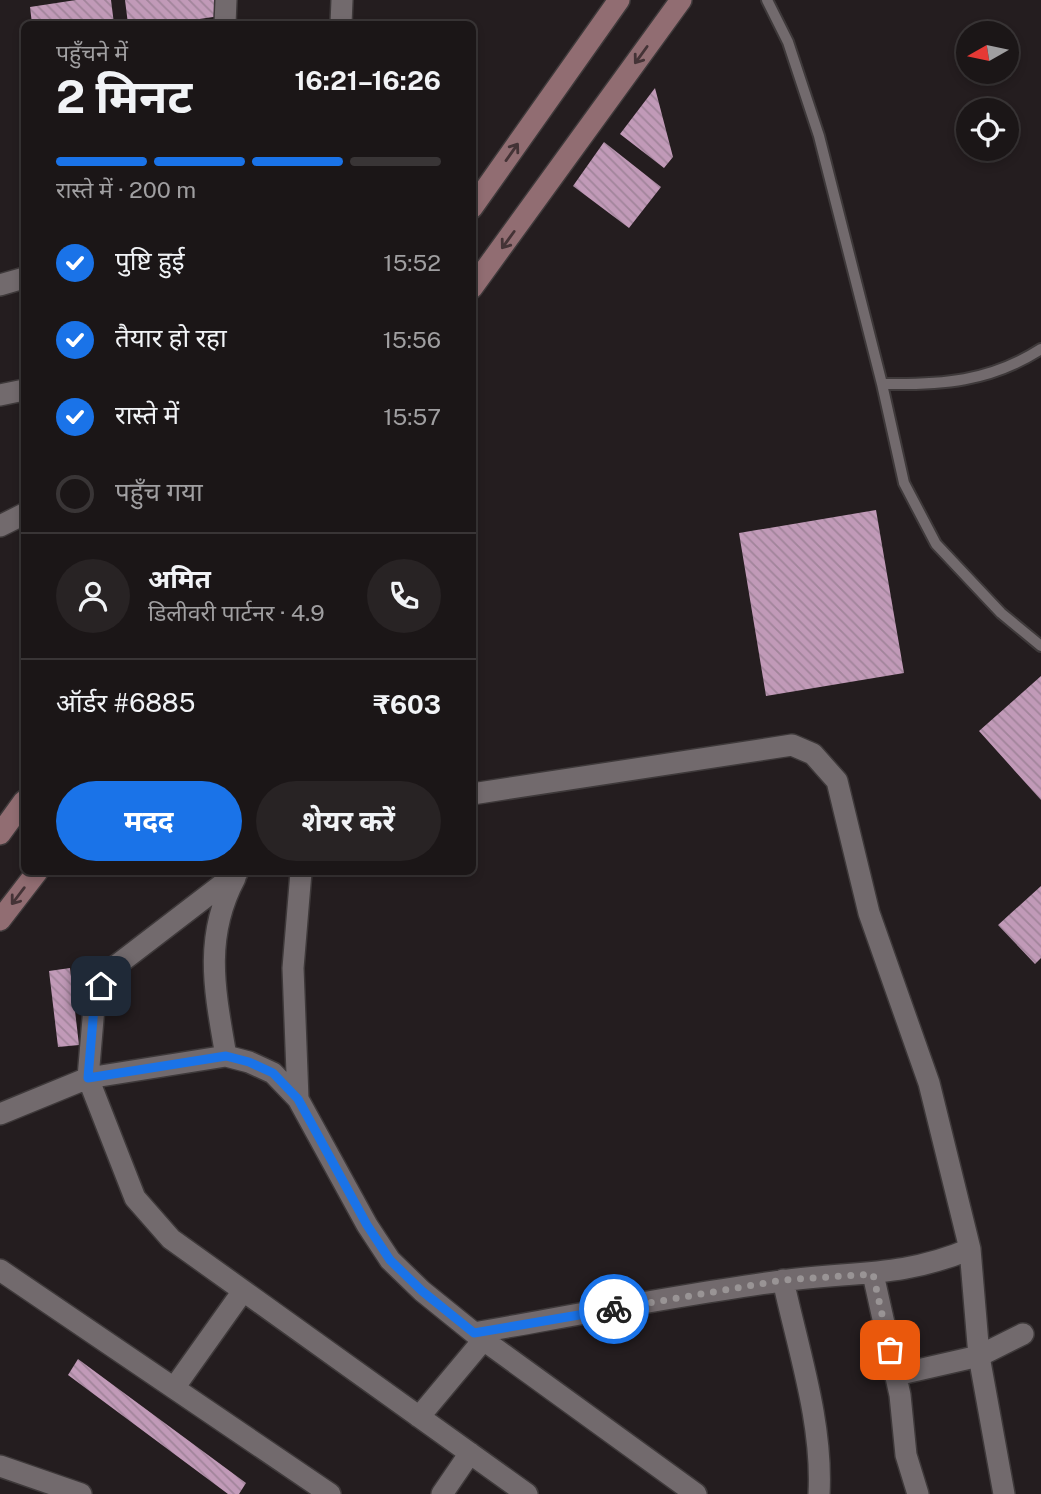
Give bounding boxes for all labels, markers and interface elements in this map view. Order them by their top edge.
north arrow [956,21,1018,84]
map controls [956,21,1019,161]
text: पहुँचने में [56,39,128,66]
one-way arrow [634,45,648,64]
text: 16:21–16:26 [294,65,441,96]
text: 2 मिनट [56,69,192,123]
button: locate [956,98,1019,161]
one-way arrow [505,143,519,162]
text: रास्ते में · 200 m [56,176,196,203]
one-way arrow [500,230,515,249]
icon: check [56,244,94,282]
text: पुष्टि हुई [115,245,185,276]
text: 15:52 [383,249,441,276]
icon: check [56,321,94,359]
text: तैयार हो रहा [115,322,227,353]
text: 15:56 [383,326,441,353]
icon: check [56,398,94,436]
text: रास्ते में [115,399,179,430]
text: 15:57 [383,403,441,430]
text: पहुँच गया [115,476,203,507]
button: person [56,559,130,633]
button: phone [367,559,441,633]
text: अमित [148,563,211,594]
text: डिलीवरी पार्टनर · 4.9 [148,599,325,626]
text: ऑर्डर #6885 [56,687,195,718]
text: ₹603 [373,689,441,720]
button: मदद [56,781,242,861]
button: शेयर करें [256,781,441,861]
one-way arrow [11,886,26,905]
pin [71,956,131,1016]
icon: home [82,967,120,1005]
courier [579,1274,649,1344]
icon: bike [595,1290,633,1328]
pin [860,1320,920,1380]
icon: bag [871,1331,909,1369]

